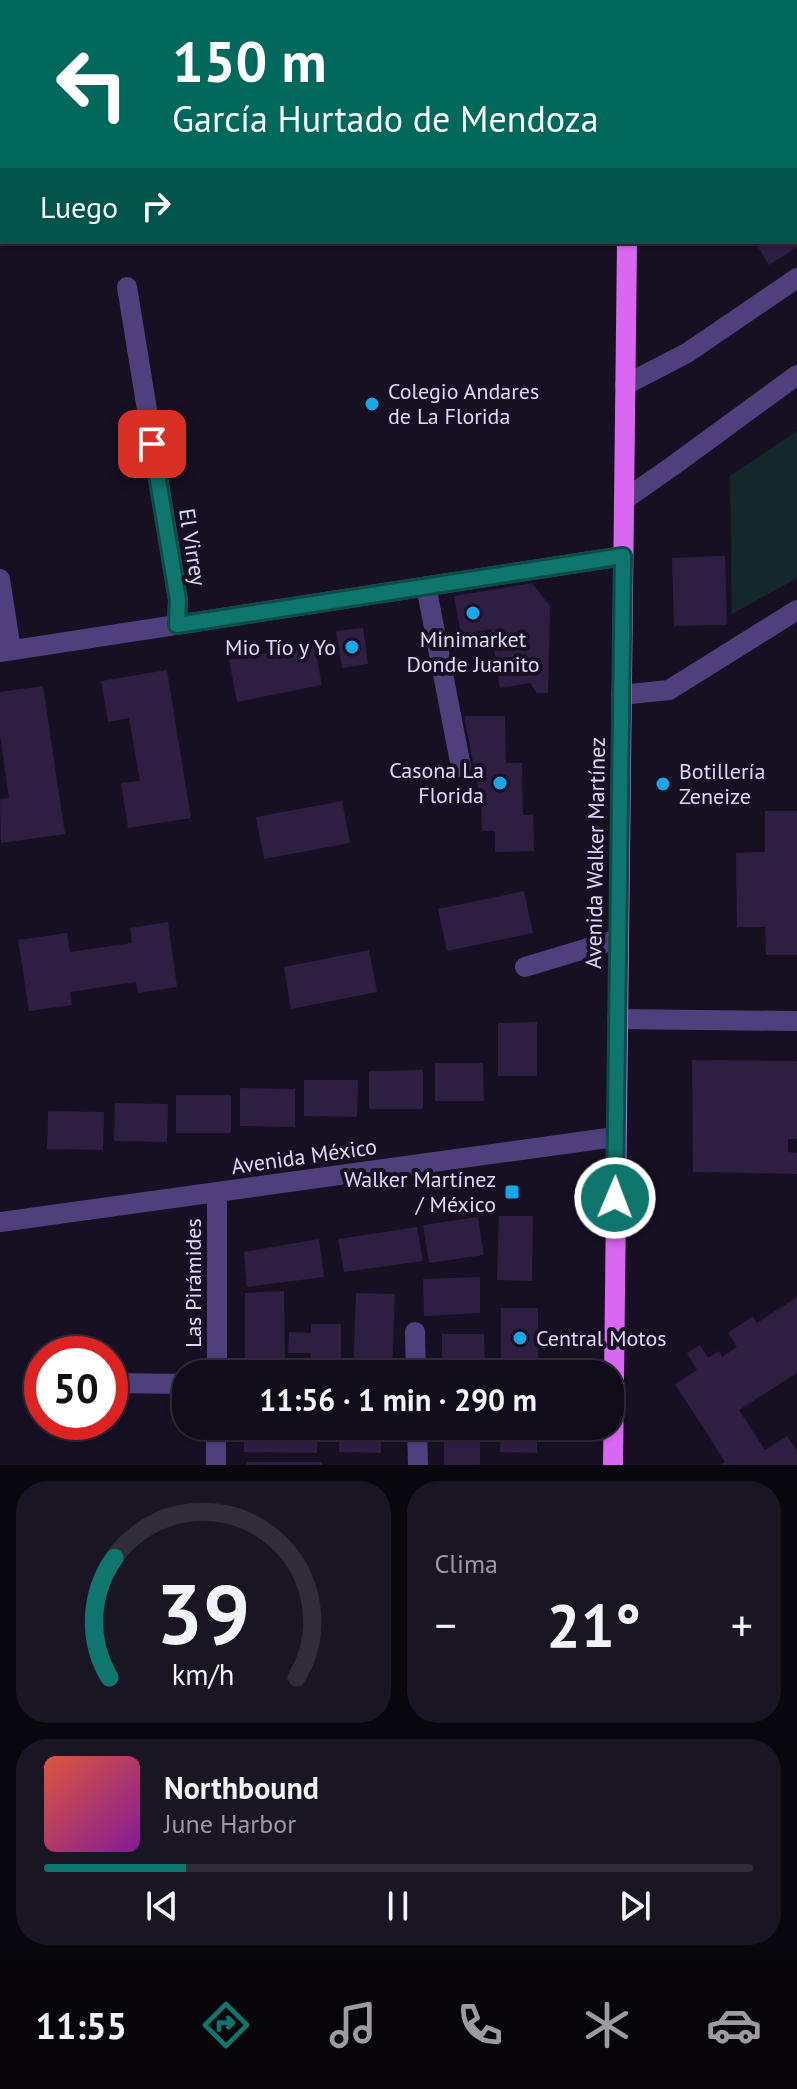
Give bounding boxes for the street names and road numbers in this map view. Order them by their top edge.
street label: El Virrey [173,506,213,588]
street label: Avenida Walker Martínez [579,737,611,969]
street label: Avenida México [229,1132,379,1180]
street label: Las Pirámides [179,1218,207,1348]

